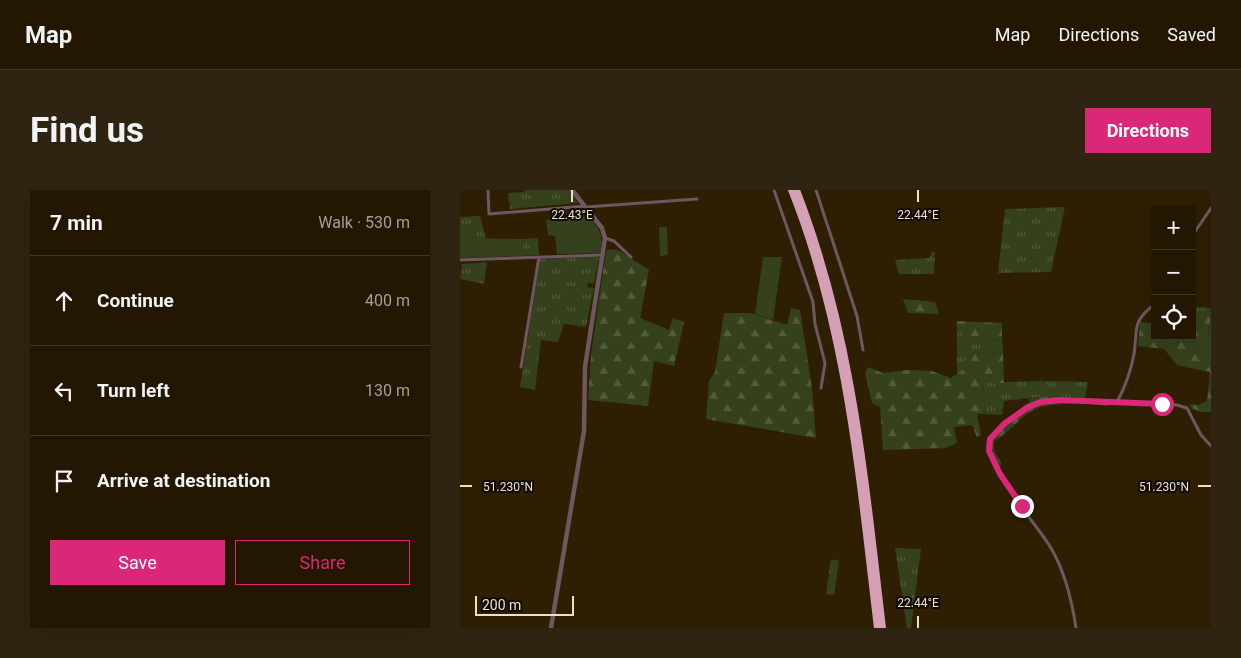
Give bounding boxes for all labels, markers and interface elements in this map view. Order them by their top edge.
text: Map [25,21,72,49]
text: Map [995,24,1030,45]
text: Directions [1058,24,1139,45]
text: Saved [1167,24,1216,45]
button: Directions [1085,108,1211,153]
text: Find us [30,110,144,151]
map controls [1151,205,1196,340]
button: + [1151,205,1196,250]
text: 22.43°E [551,208,593,222]
text: 22.44°E [897,208,939,222]
text: 7 min [50,211,103,235]
text: Walk · 530 m [318,213,410,232]
button: − [1151,250,1196,295]
icon: ahead [50,287,78,315]
text: Continue [97,289,174,312]
text: 400 m [365,291,410,310]
button: locate [1151,295,1196,340]
icon: left [50,377,78,405]
text: Turn left [97,379,170,402]
text: 130 m [365,381,410,400]
route start [1151,393,1174,416]
icon: arrive [50,467,78,495]
text: Arrive at destination [97,469,270,492]
text: 51.230°N [483,480,533,494]
text: 51.230°N [1139,480,1189,494]
route end [1011,495,1034,518]
button: Save [50,540,225,585]
button: Share [235,540,410,585]
scale bar [475,593,574,616]
text: 22.44°E [897,596,939,610]
text: 200 m [482,597,521,613]

